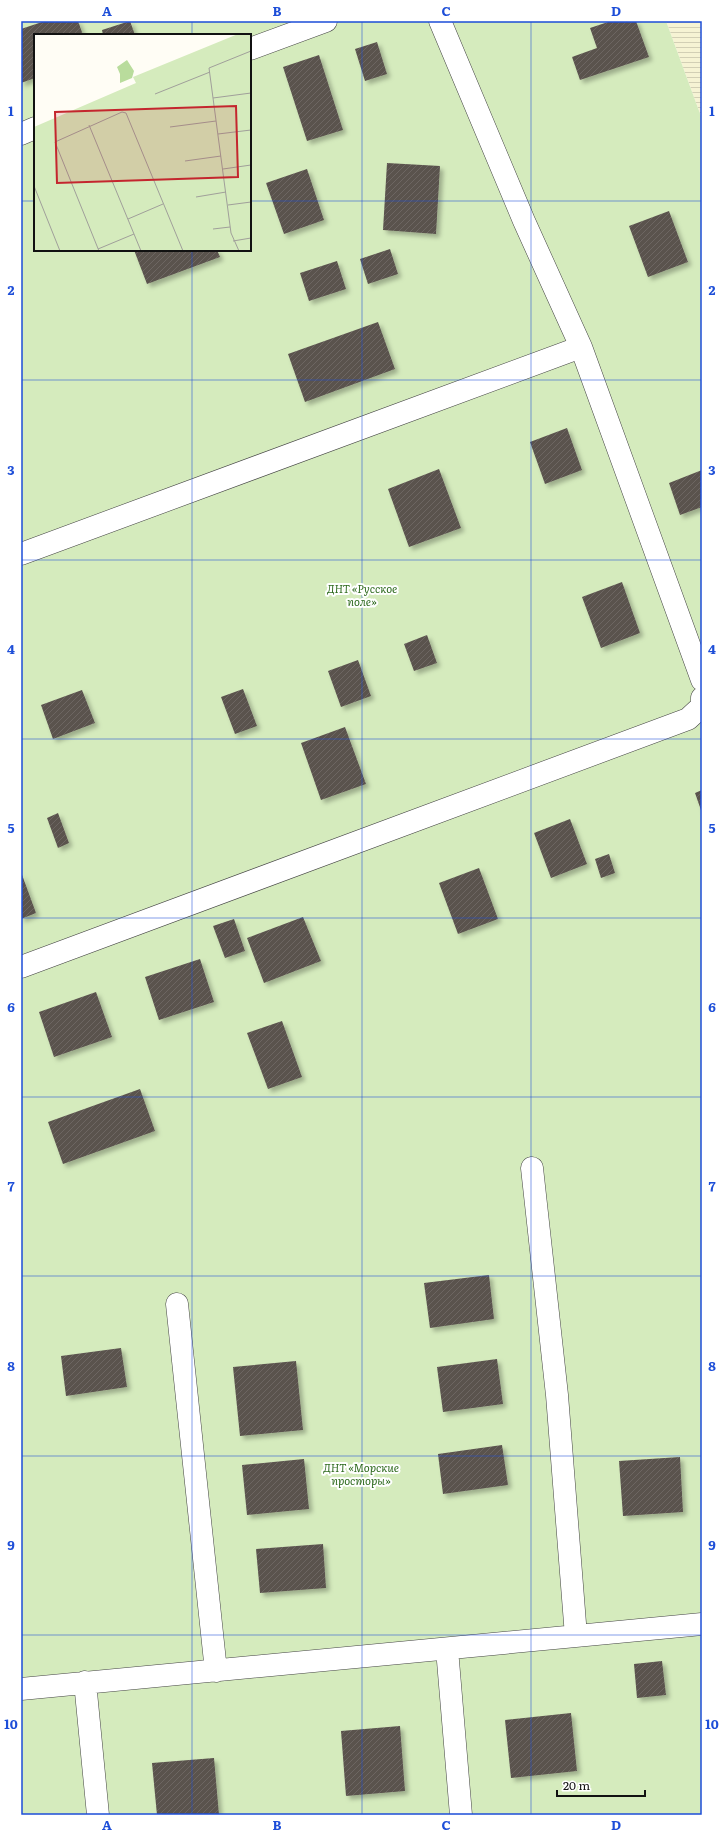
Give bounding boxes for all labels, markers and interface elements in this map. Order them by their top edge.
text: A [102,1,112,20]
text: B [273,1,282,20]
text: C [441,1,451,20]
text: D [611,1,621,20]
inset map [34,34,251,251]
text: 1 [8,101,14,120]
text: 1 [709,101,715,120]
text: 2 [8,280,15,299]
text: 2 [709,280,716,299]
text: 3 [7,460,15,479]
text: 3 [708,460,716,479]
park label: ДНТ «Русское поле» [327,580,397,609]
text: 4 [7,639,15,658]
text: 4 [708,639,716,658]
text: 5 [7,818,15,837]
text: 5 [708,818,716,837]
text: 6 [7,997,15,1016]
text: 6 [708,997,716,1016]
text: 7 [7,1176,15,1195]
text: 7 [708,1176,716,1195]
text: 8 [7,1356,15,1375]
text: 8 [708,1356,716,1375]
park label: ДНТ «Морские просторы» [323,1459,399,1488]
text: 9 [7,1535,15,1554]
text: 9 [708,1535,716,1554]
text: 10 [4,1714,18,1733]
text: 10 [705,1714,719,1733]
scale bar [557,1772,645,1798]
text: 20 m [563,1776,590,1794]
text: A [102,1815,112,1834]
text: B [273,1815,282,1834]
text: C [441,1815,451,1834]
text: D [611,1815,621,1834]

